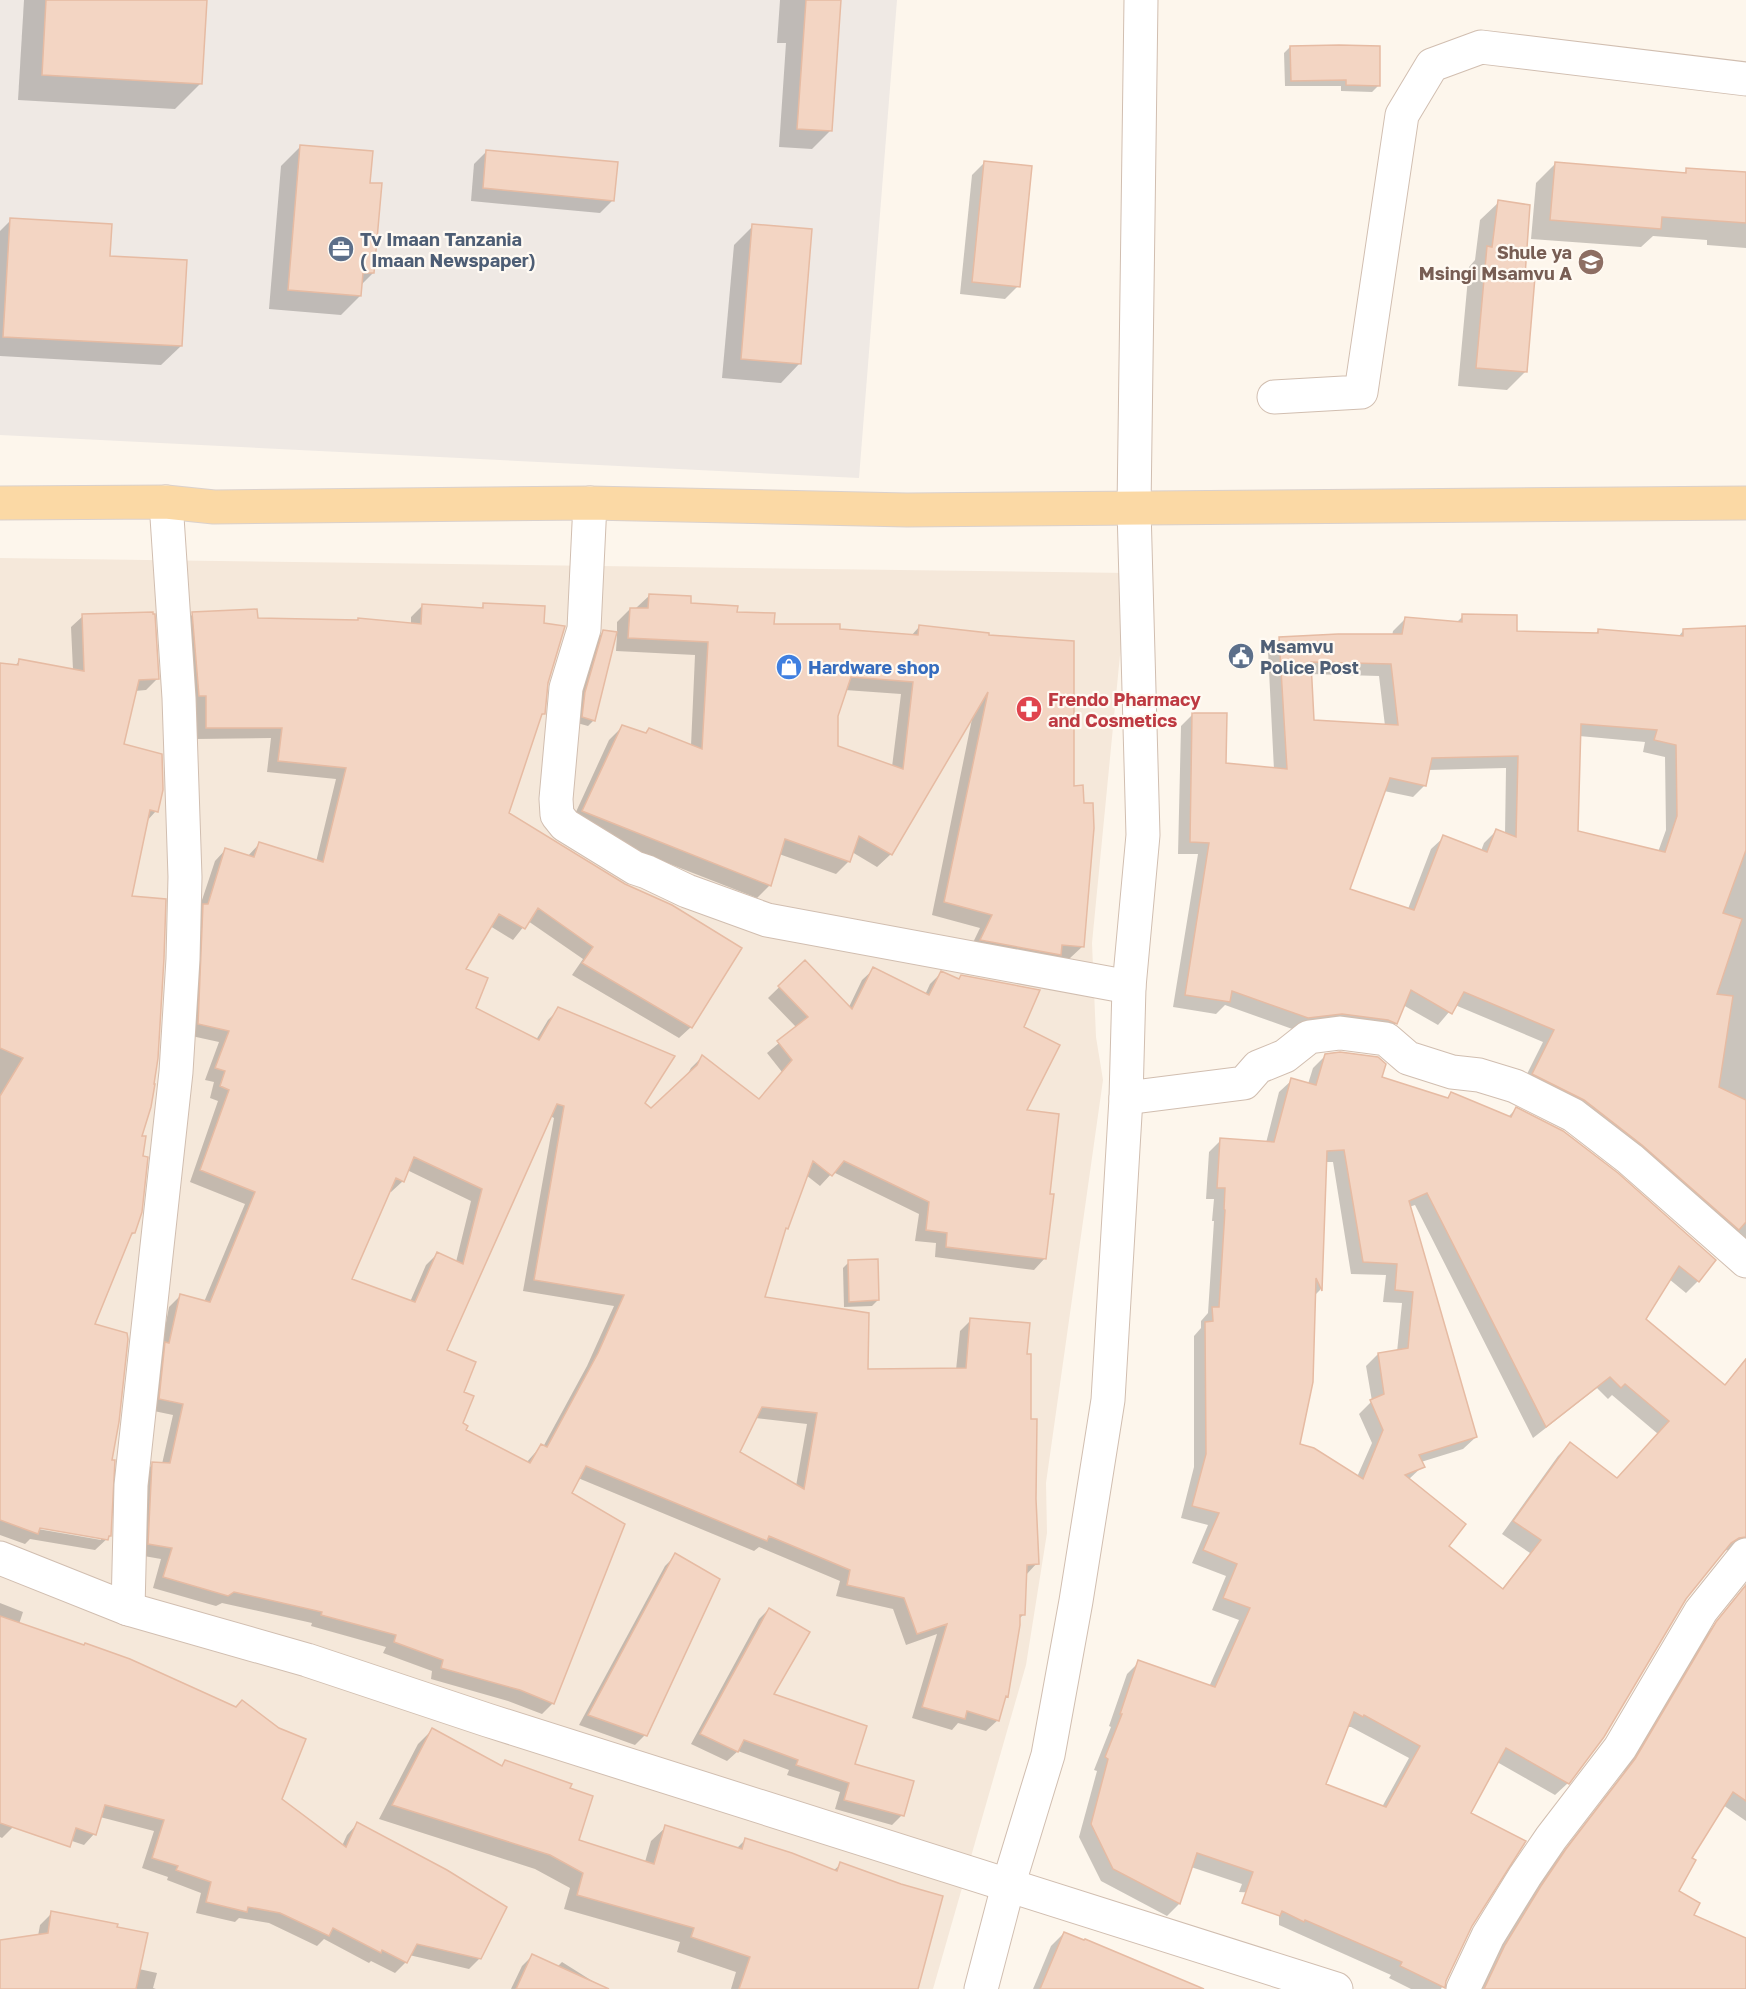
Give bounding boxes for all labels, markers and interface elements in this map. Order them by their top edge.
place label: Tv Imaan Tanzania ( Imaan Newspaper) [360,228,536,271]
office icon: Tv Imaan Tanzania ( Imaan Newspaper) [326,234,356,264]
place label: Shule ya Msingi Msamvu A [1419,241,1572,284]
school or university icon: Shule ya Msingi Msamvu A [1576,247,1606,277]
place label: Msamvu Police Post [1260,635,1359,678]
public building icon: Msamvu Police Post [1226,641,1256,671]
shop icon: Hardware shop [774,652,804,682]
place label: Hardware shop [808,656,940,678]
place label: Frendo Pharmacy and Cosmetics [1048,688,1201,731]
pharmacy icon: Frendo Pharmacy and Cosmetics [1014,694,1044,724]

